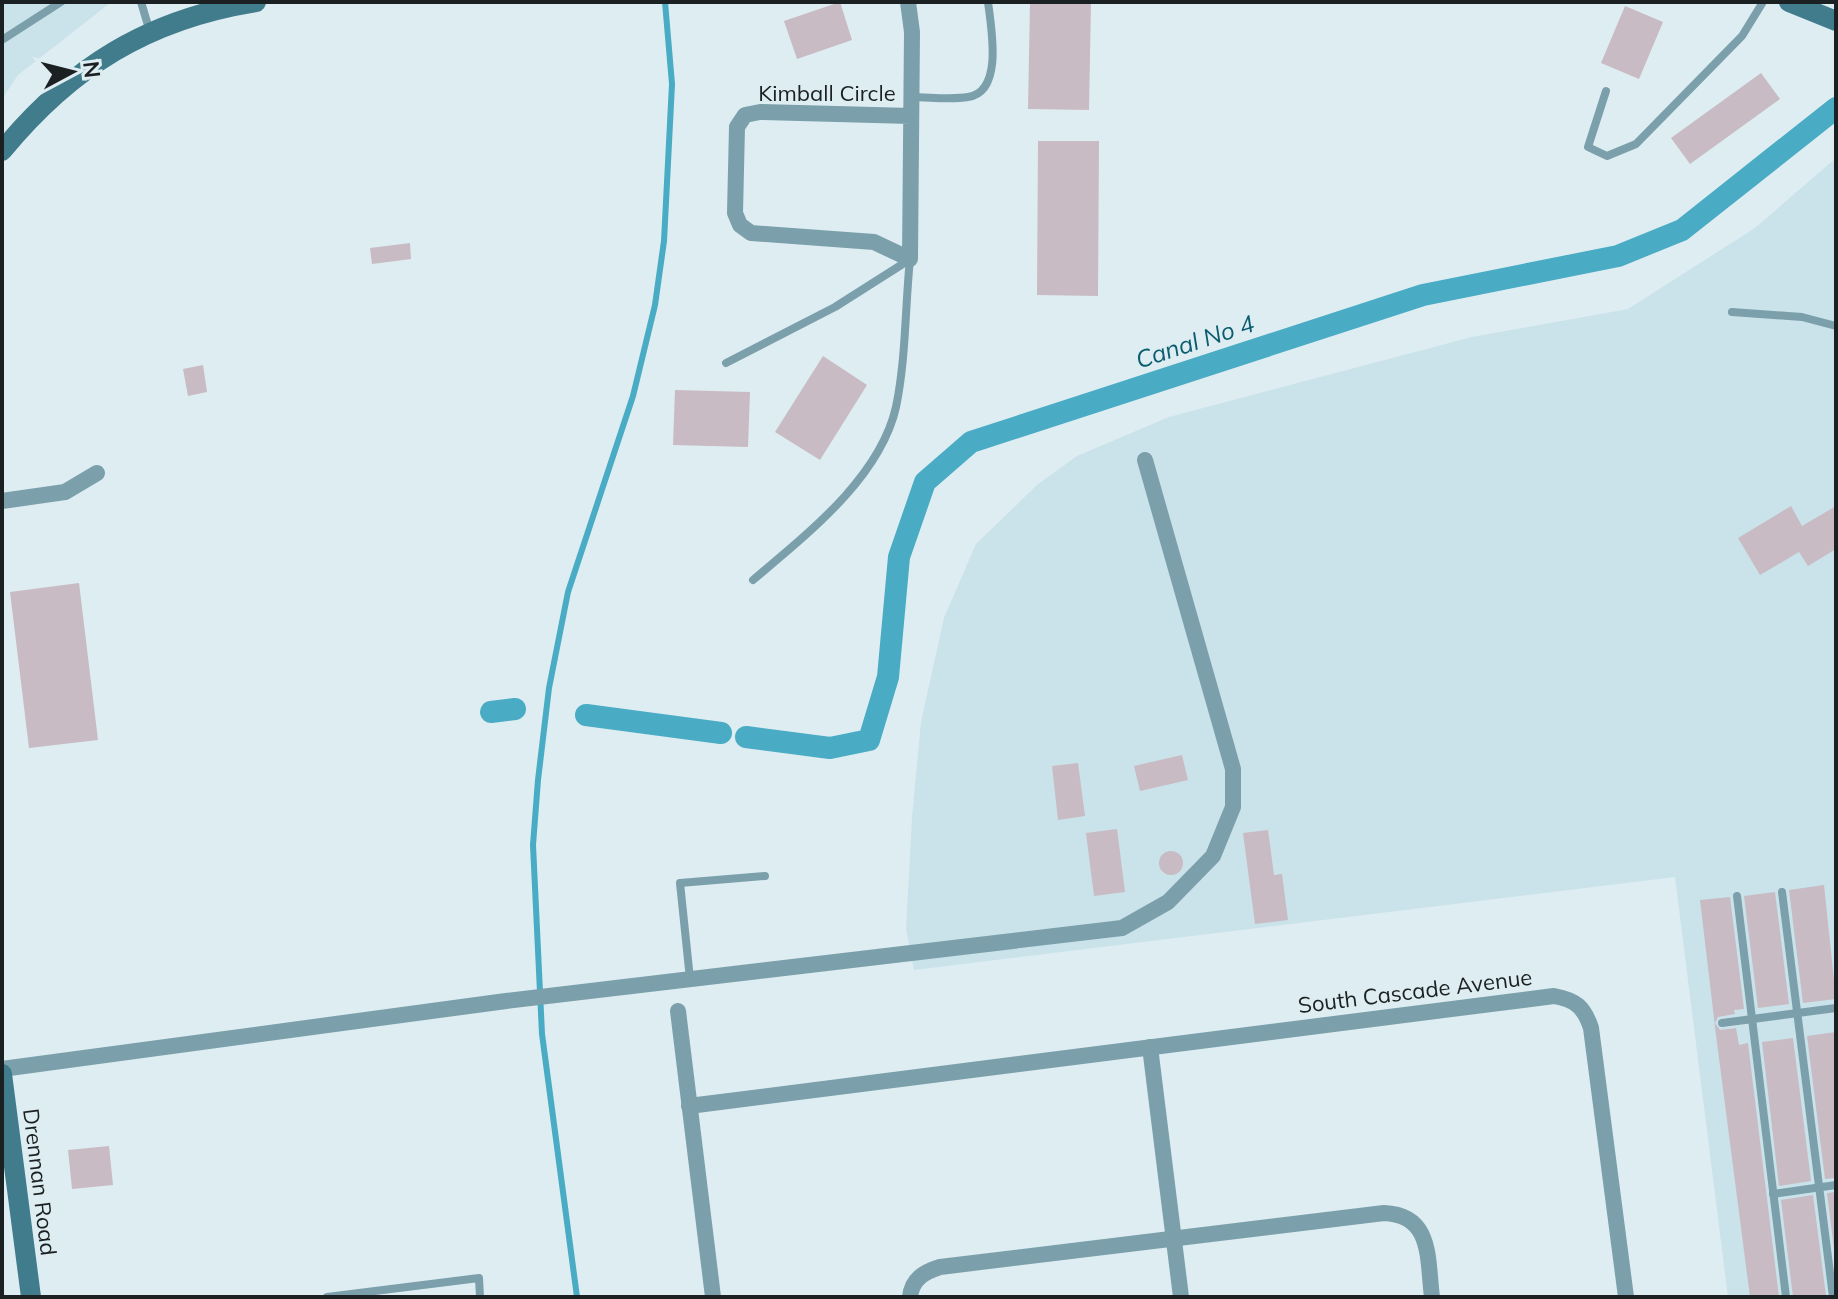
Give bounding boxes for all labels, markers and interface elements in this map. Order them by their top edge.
north arrow [32,32,112,112]
text: N [77,60,107,80]
street label: Kimball Circle [758,79,896,107]
water label: Canal No 4 [1131,308,1258,374]
street label: South Cascade Avenue [1296,963,1534,1019]
street label: Drennan Road [17,1107,63,1257]

